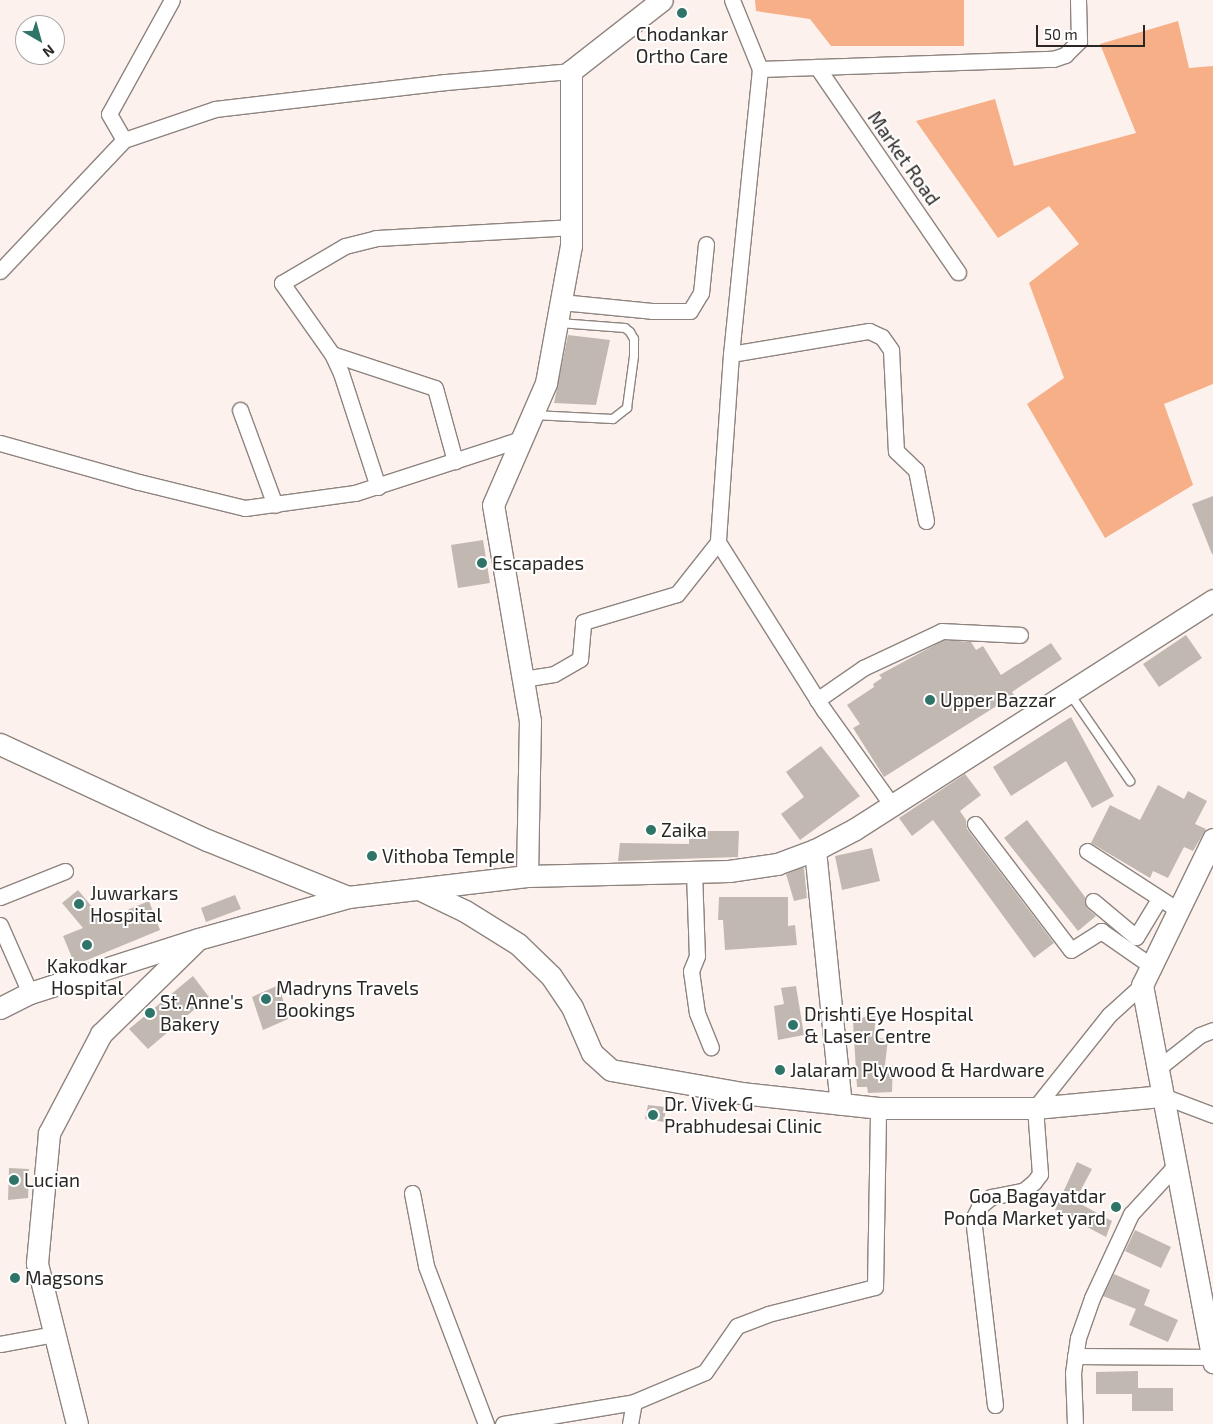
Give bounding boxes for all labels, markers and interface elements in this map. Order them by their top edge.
marker: Chodankar Ortho Care [675,6,689,20]
north arrow [15,15,65,65]
scale bar [1038,15,1147,47]
place label: Chodankar Ortho Care [636,23,728,67]
text: 50 m [1044,25,1078,43]
text: N [40,42,58,61]
street label: Market Road [863,107,945,209]
place label: Escapades [492,552,584,574]
marker: Escapades [476,557,488,569]
place label: Upper Bazzar [940,689,1056,711]
marker: Upper Bazzar [924,694,936,706]
place label: Zaika [661,819,707,841]
marker: Zaika [645,824,657,836]
place label: Vithoba Temple [382,845,515,867]
marker: Vithoba Temple [366,850,378,862]
place label: Juwarkars Hospital [90,882,178,926]
marker: Juwarkars Hospital [72,897,86,911]
marker: Kakodkar Hospital [80,938,94,952]
place label: Kakodkar Hospital [47,955,127,999]
place label: Madryns Travels Bookings [276,977,419,1021]
place label: St. Anne's Bakery [160,991,244,1035]
marker: Madryns Travels Bookings [260,993,272,1005]
place label: Drishti Eye Hospital & Laser Centre [804,1003,973,1047]
marker: St. Anne's Bakery [144,1007,156,1019]
marker: Drishti Eye Hospital & Laser Centre [786,1018,800,1032]
place label: Jalaram Plywood & Hardware [790,1059,1045,1081]
marker: Jalaram Plywood & Hardware [774,1064,786,1076]
place label: Dr. Vivek G Prabhudesai Clinic [664,1093,822,1137]
marker: Dr. Vivek G Prabhudesai Clinic [646,1108,660,1122]
place label: Lucian [24,1169,80,1191]
marker: Lucian [8,1174,20,1186]
place label: Goa Bagayatdar Ponda Market yard [943,1185,1106,1229]
marker: Goa Bagayatdar Ponda Market yard [1110,1201,1122,1213]
place label: Magsons [25,1267,104,1289]
marker: Magsons [9,1272,21,1284]

